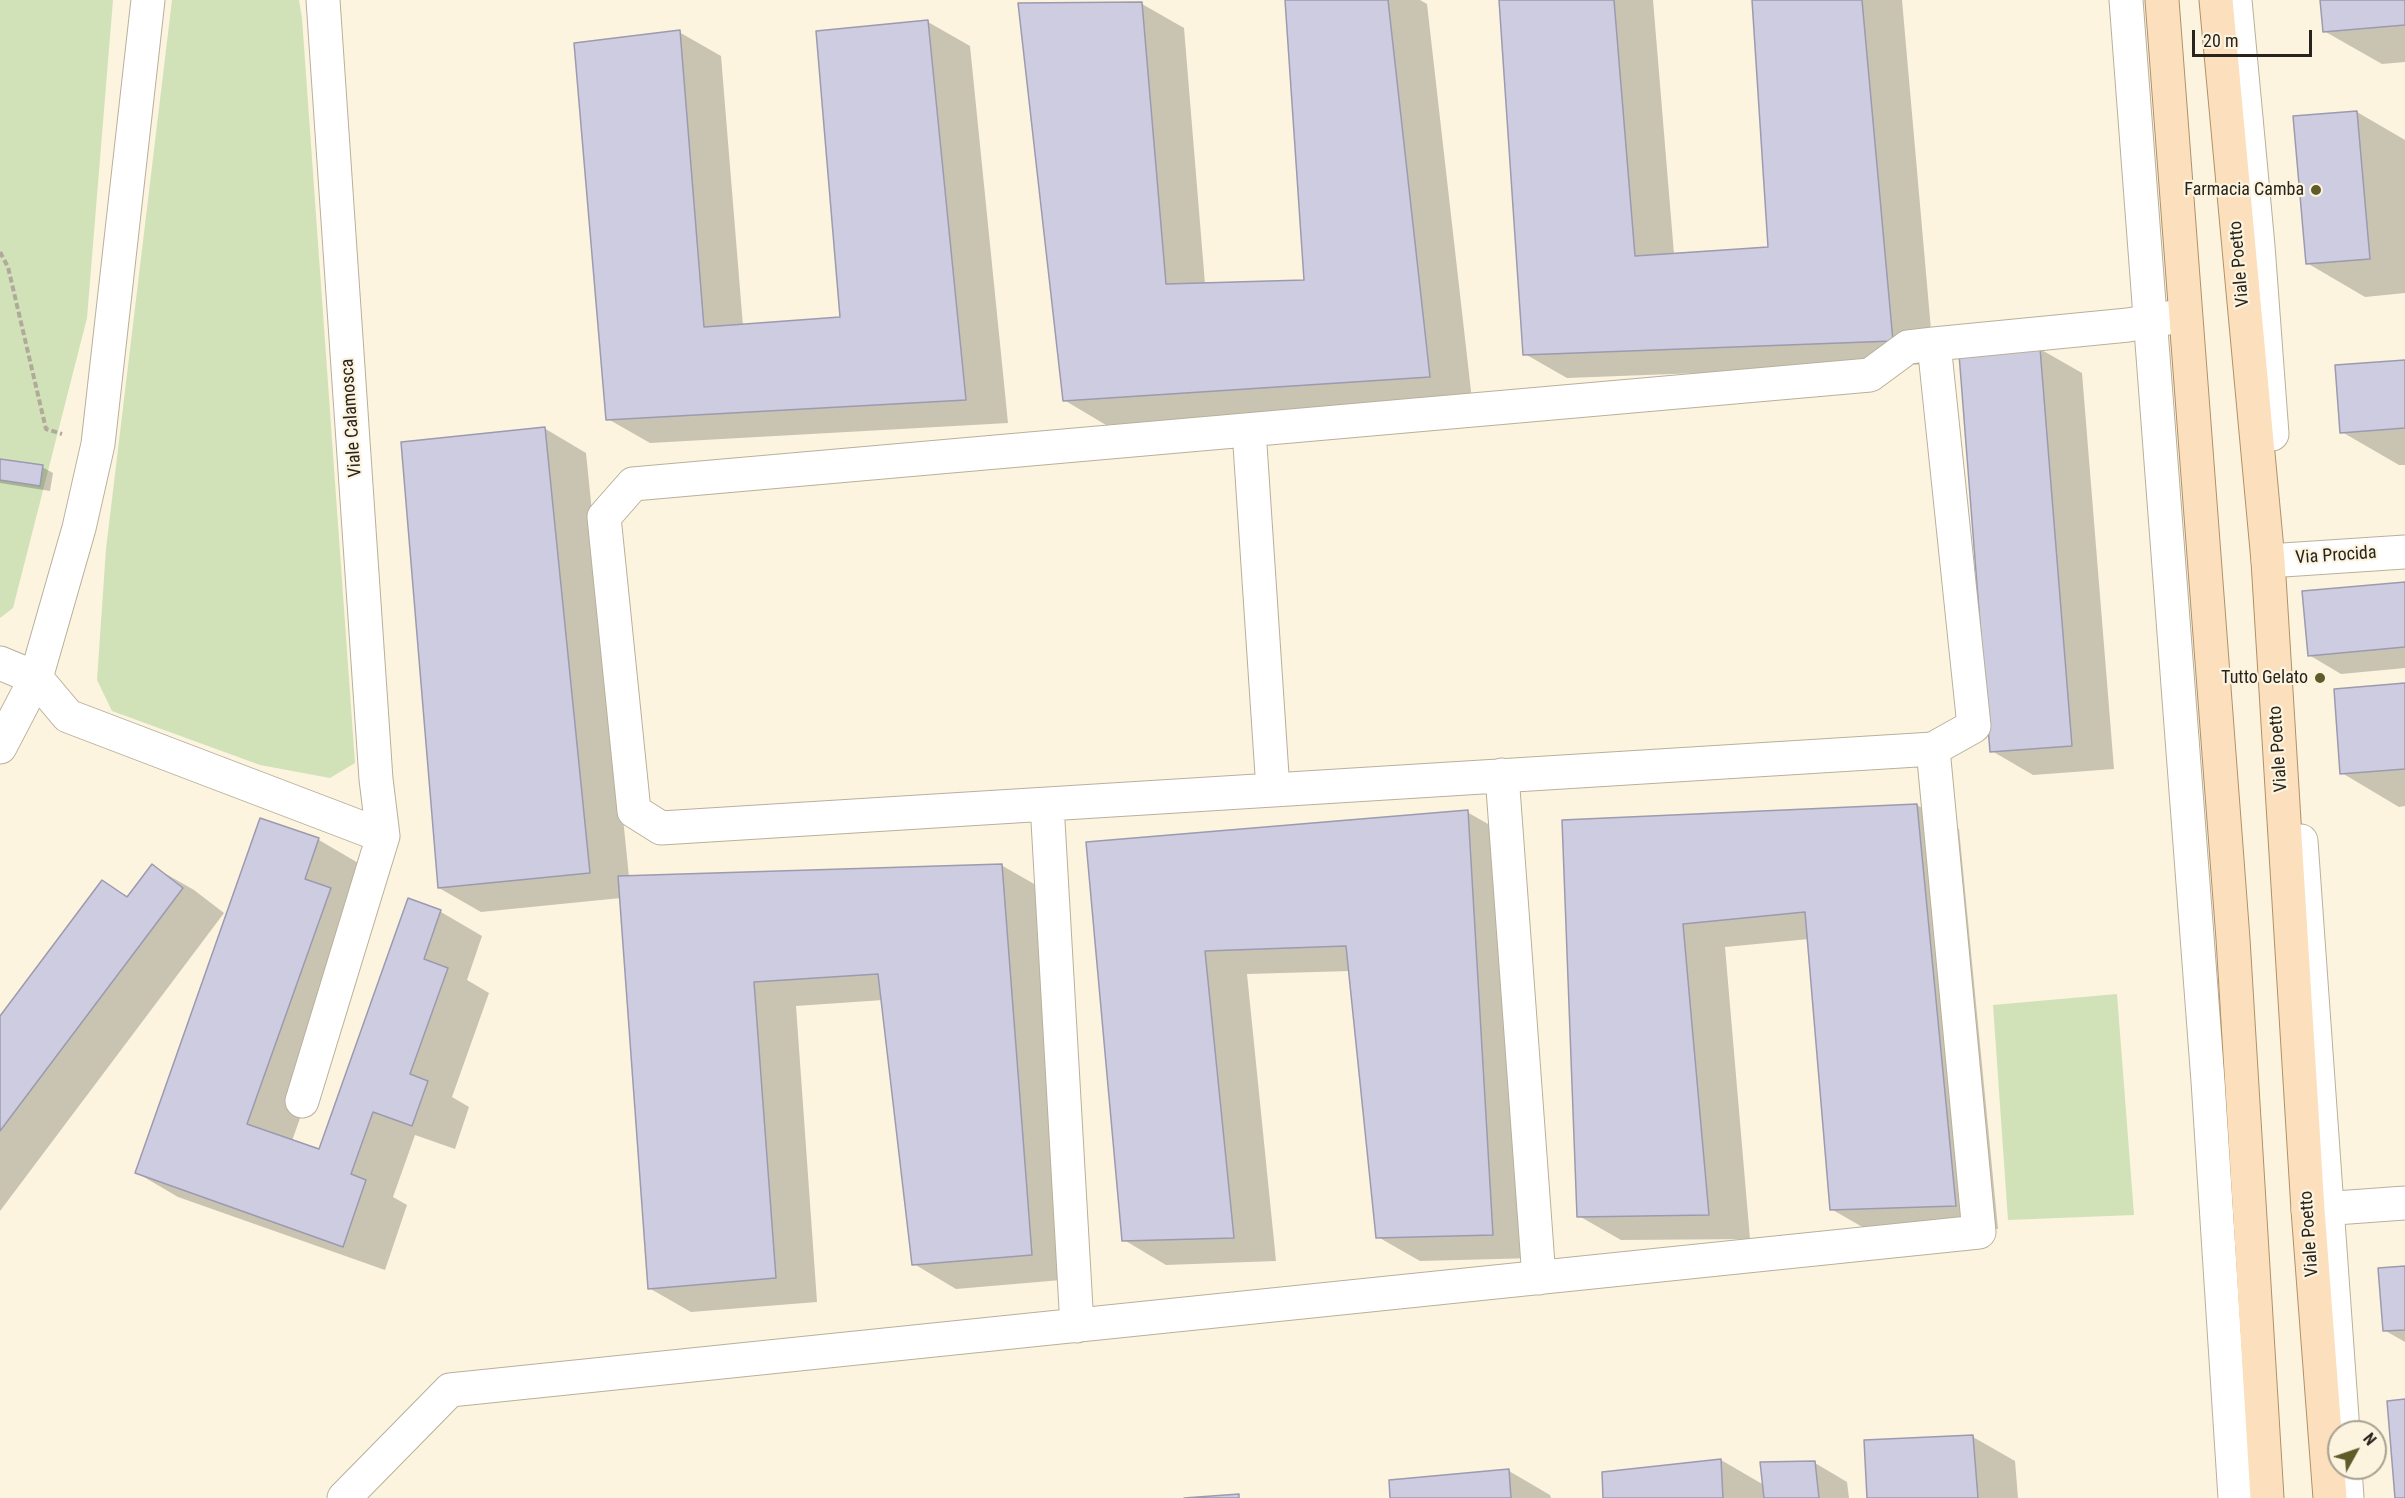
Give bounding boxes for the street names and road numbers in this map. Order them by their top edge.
street label: Viale Poetto [2225,220,2255,308]
street label: Viale Calamosca [337,358,367,478]
street label: Via Procida [2295,542,2377,570]
street label: Viale Poetto [2265,705,2293,793]
street label: Viale Poetto [2296,1190,2324,1278]

